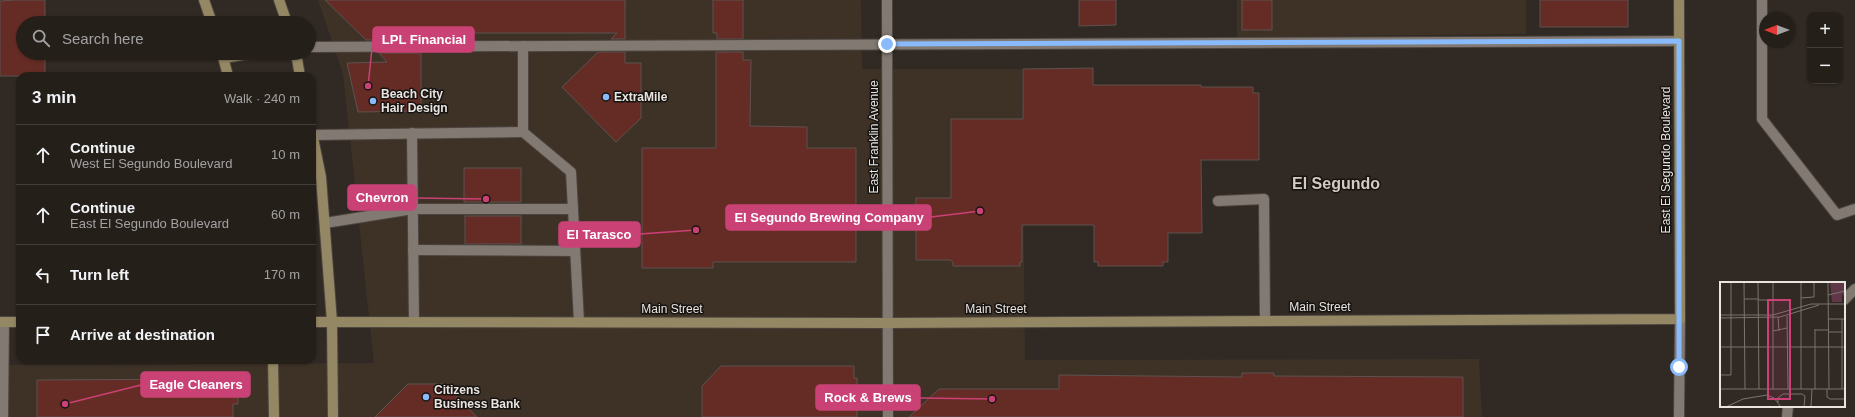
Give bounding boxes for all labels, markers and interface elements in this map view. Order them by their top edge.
north arrow [1759,12,1795,48]
map controls [1807,12,1843,84]
button: + [1807,12,1843,48]
search box [16,16,316,60]
icon: search [30,27,52,49]
callout: LPL Financial [373,27,474,52]
text: Search here [62,30,144,47]
text: LPL Financial [382,32,466,47]
route end [878,35,896,53]
button: − [1807,48,1843,84]
street label: East Franklin Avenue [867,80,881,194]
place label: Beach City Hair Design [381,87,448,115]
street label: East El Segundo Boulevard [1659,87,1673,233]
text: 3 min [32,88,76,107]
place label: ExtraMile [614,90,668,104]
text: Walk · 240 m [224,91,300,106]
marker: ExtraMile [601,92,611,102]
marker: Beach City Hair Design [368,96,378,106]
text: Continue [70,139,135,156]
icon: ahead [32,144,54,166]
text: 10 m [271,147,300,162]
text: West El Segundo Boulevard [70,156,232,171]
district label: El Segundo [1292,175,1380,192]
callout: Chevron [348,185,416,210]
text: Chevron [356,190,408,205]
text: Continue [70,199,135,216]
icon: ahead [32,204,54,226]
callout: El Segundo Brewing Company [726,205,931,230]
text: 60 m [271,207,300,222]
text: El Segundo Brewing Company [734,210,924,225]
text: East El Segundo Boulevard [70,216,229,231]
callout: El Tarasco [559,222,640,247]
text: El Tarasco [567,227,631,242]
icon: left [32,264,54,286]
text: Turn left [70,266,129,283]
text: 170 m [264,267,300,282]
inset map [1720,282,1845,407]
street label: Main Street [1289,300,1351,314]
street label: Main Street [641,302,703,316]
street label: Main Street [965,302,1027,316]
icon: arrive [32,324,54,346]
text: Arrive at destination [70,326,215,343]
route start [1670,358,1688,376]
callout: Eagle Cleaners [141,372,250,397]
text: Eagle Cleaners [149,377,243,392]
place label: Citizens Business Bank [434,383,520,411]
callout: Rock & Brews [816,385,920,410]
text: Rock & Brews [824,390,912,405]
marker: Citizens Business Bank [421,392,431,402]

